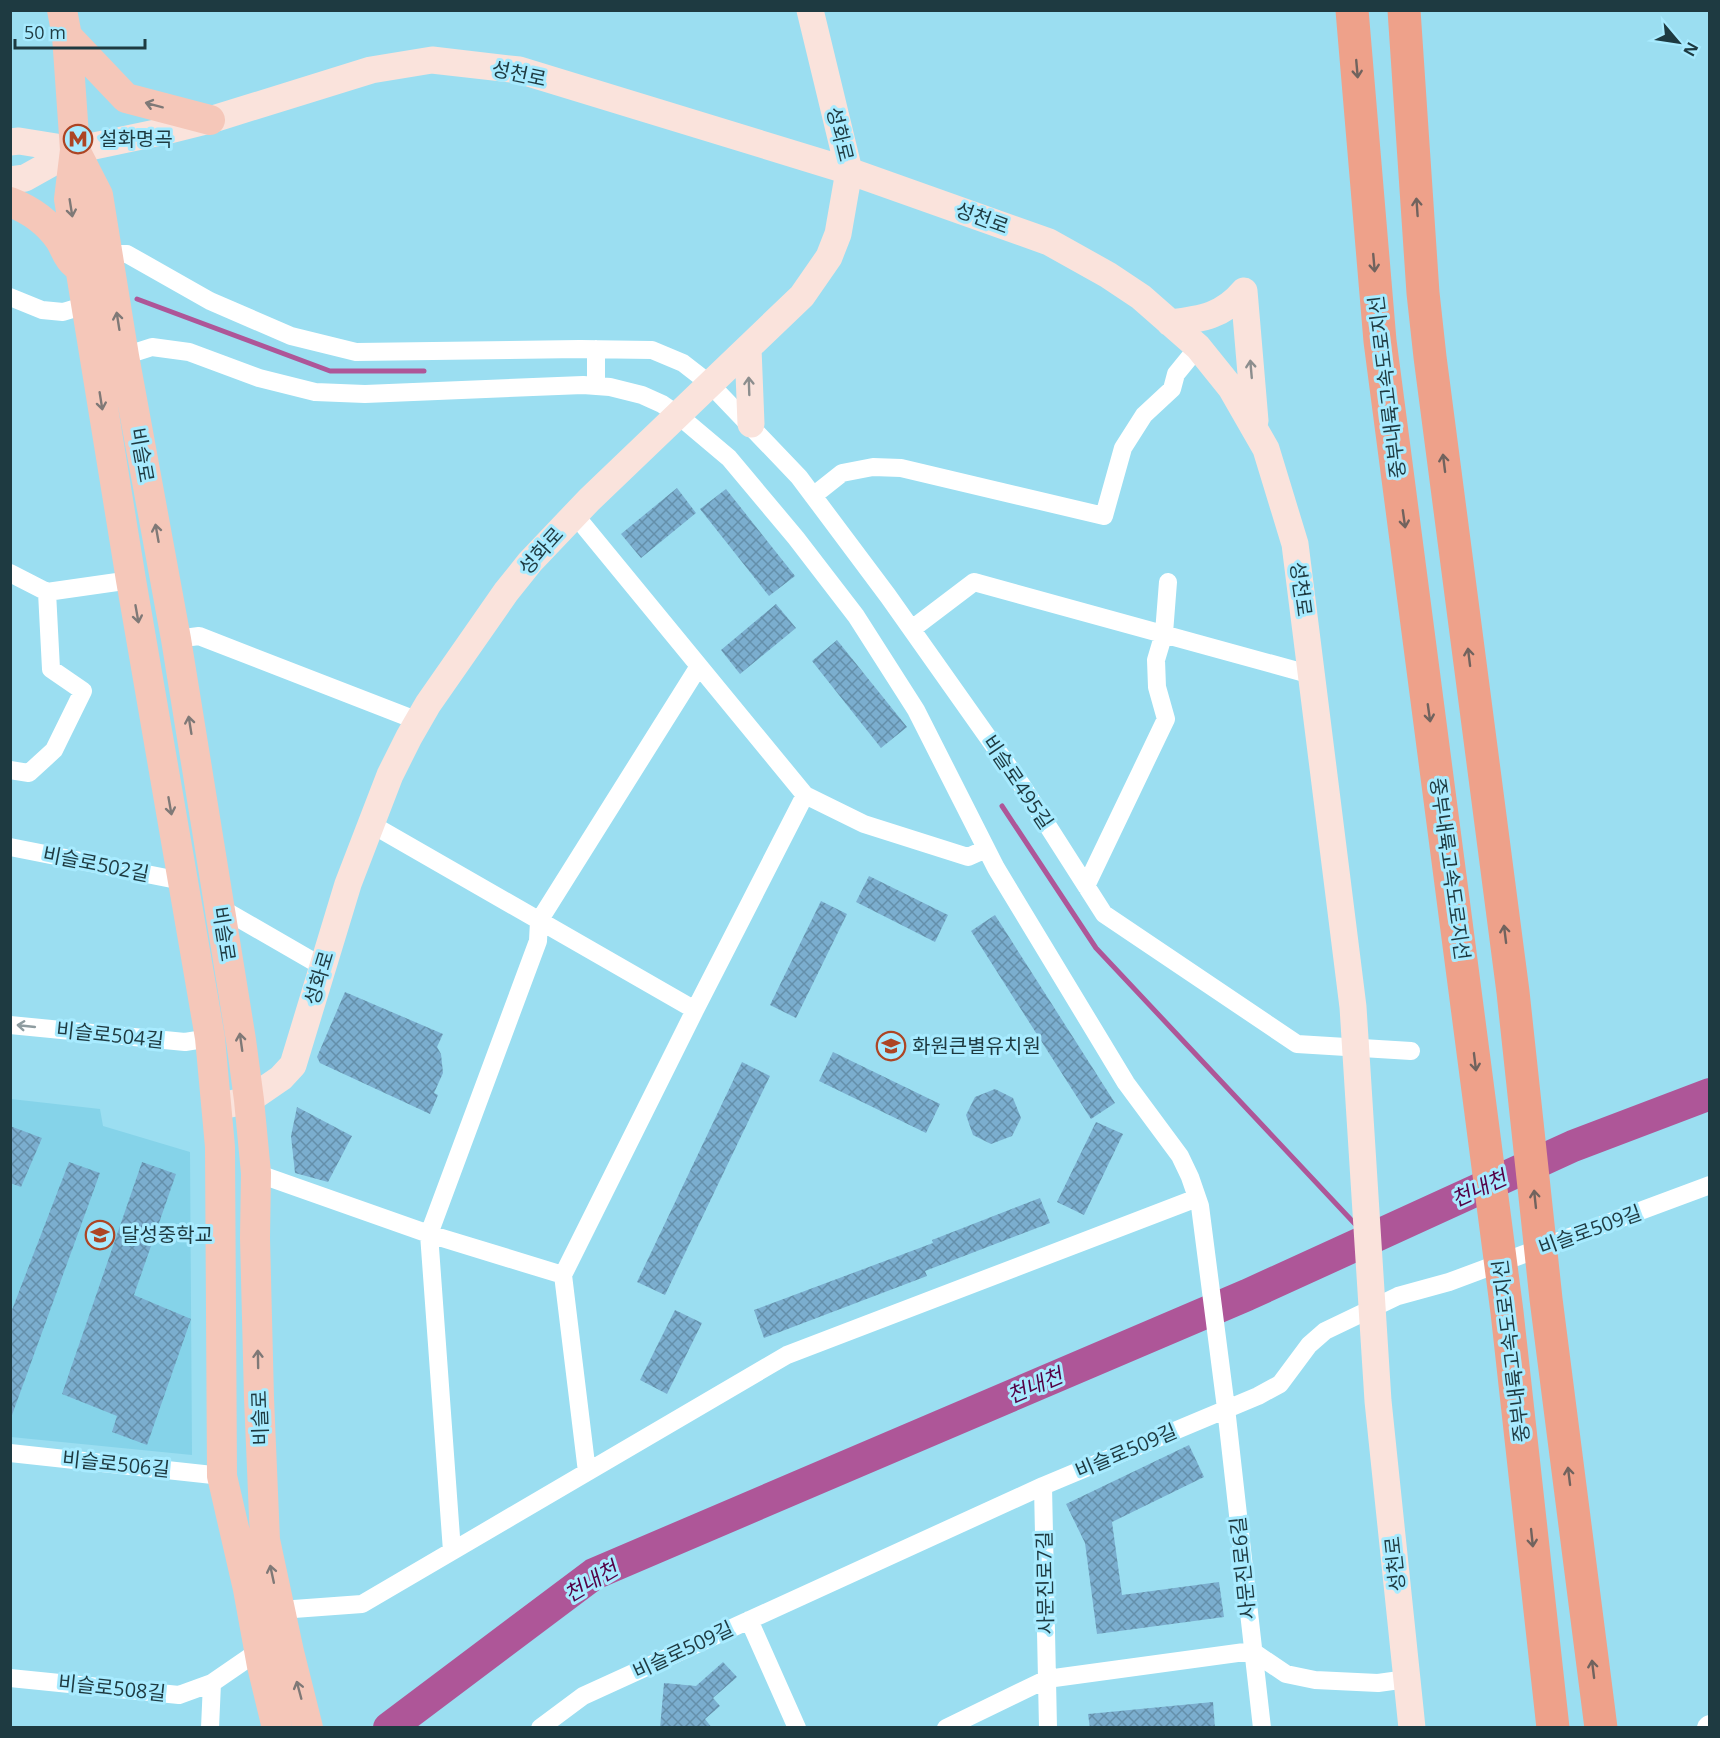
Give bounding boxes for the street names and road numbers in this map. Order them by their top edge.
street label: 성천로 [489,55,549,92]
street label: 성화로 [821,104,860,164]
street label: 성천로 [952,195,1013,240]
street label: 중부내륙고속도로지선 [1362,294,1411,480]
street label: 비슬로 [124,425,161,484]
street label: 성화로 [512,521,569,580]
street label: 성천로 [1284,560,1319,618]
street label: 비슬로495길 [977,729,1060,834]
street label: 중부내륙고속도로지선 [1424,776,1477,962]
street label: 비슬로502길 [41,840,152,887]
street label: 비슬로 [207,905,242,963]
street label: 성화로 [298,948,340,1008]
street label: 비슬로504길 [55,1015,165,1054]
street label: 비슬로509길 [1535,1198,1645,1261]
street label: 중부내륙고속도로지선 [1486,1258,1535,1444]
street label: 비슬로 [245,1390,274,1446]
street label: 비슬로509길 [1071,1417,1181,1484]
street label: 비슬로506길 [61,1444,171,1483]
street label: 사문진로6길 [1224,1515,1261,1621]
street label: 사문진로7길 [1030,1531,1059,1635]
street label: 성천로 [1378,1535,1411,1593]
street label: 비슬로509길 [628,1615,737,1685]
street label: 비슬로508길 [57,1668,167,1707]

